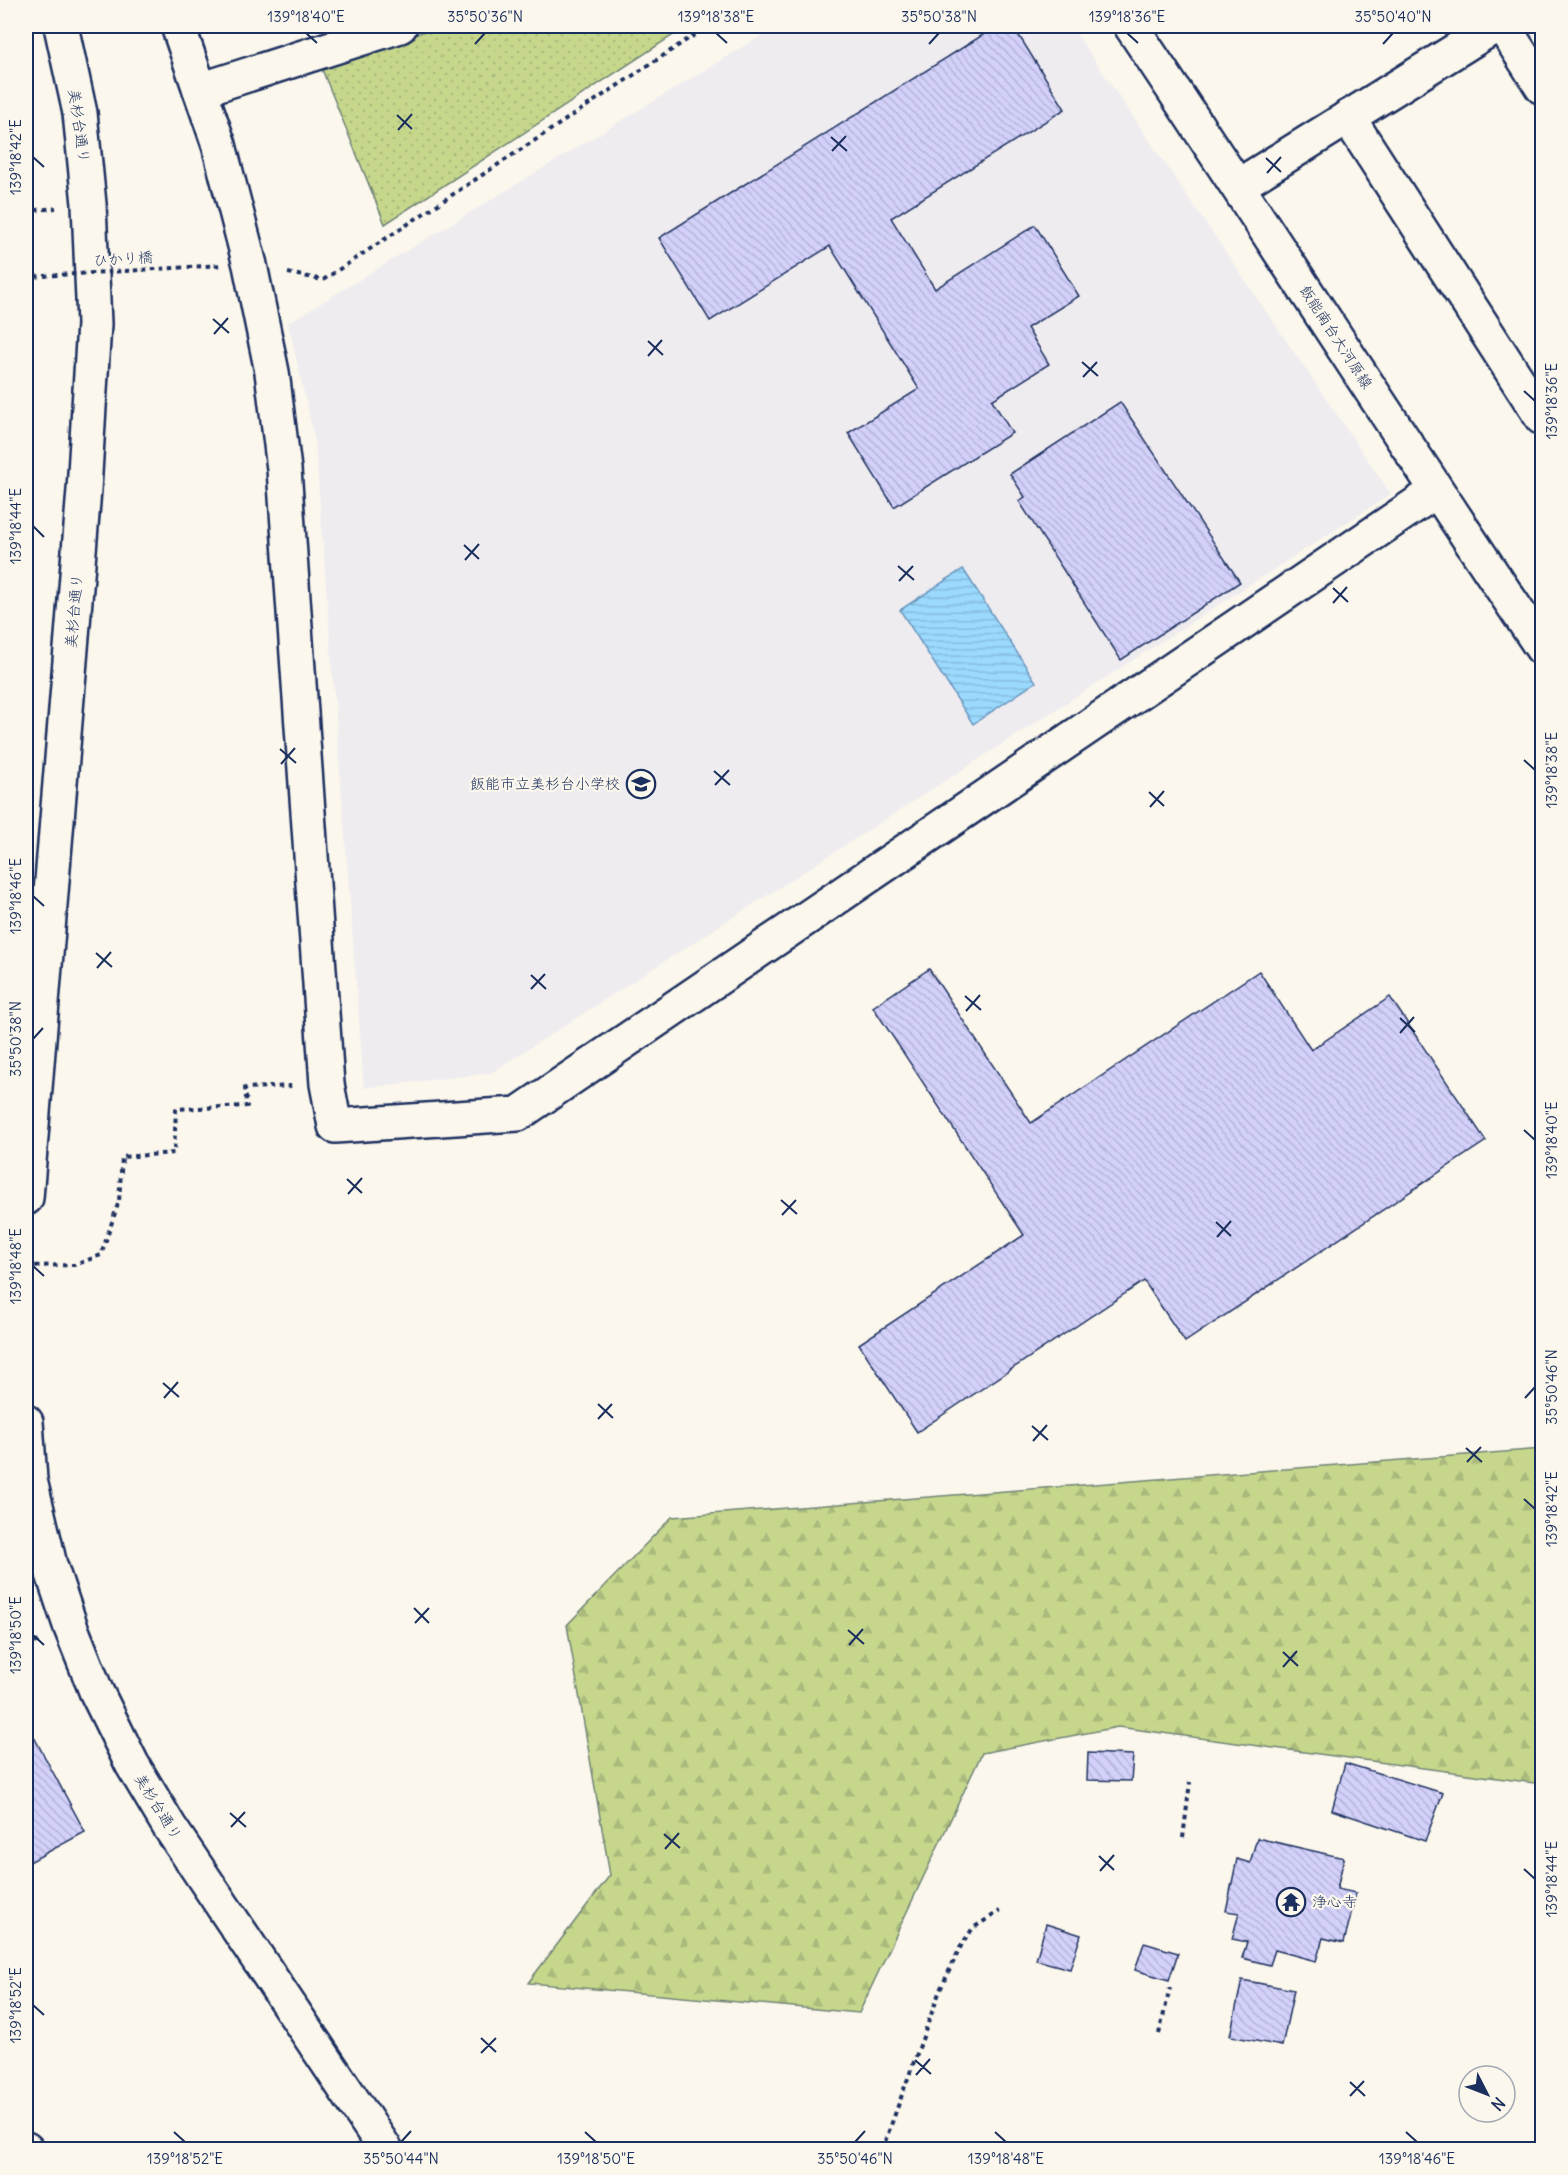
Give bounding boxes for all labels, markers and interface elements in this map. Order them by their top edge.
text: 139°18'40"E [267,7,345,26]
text: 35°50'36"N [447,7,523,26]
text: 139°18'38"E [678,7,755,26]
text: 35°50'38"N [901,7,977,26]
text: 139°18'36"E [1089,7,1166,26]
text: 35°50'40"N [1354,7,1432,26]
street label: 美杉台通り [65,87,94,164]
text: 139°18'42"E [6,119,25,195]
street label: ひかり橋 [92,247,154,270]
street label: 飯能南台大河原線 [1296,281,1377,392]
text: 139°18'36"E [1542,362,1561,439]
text: 139°18'44"E [6,488,25,564]
street label: 美杉台通り [61,573,86,649]
text: 139°18'38"E [1542,731,1561,808]
school or university icon: 飯能市立美杉台小学校 [625,768,657,800]
place label: 飯能市立美杉台小学校 [470,774,620,793]
text: 139°18'46"E [6,858,25,934]
text: 35°50'38"N [6,1001,25,1077]
text: 139°18'40"E [1542,1101,1561,1179]
text: 139°18'48"E [6,1228,25,1304]
text: 35°50'46"N [1542,1349,1561,1425]
text: 139°18'42"E [1542,1471,1561,1547]
text: 139°18'50"E [6,1596,25,1674]
street label: 美杉台通り [130,1770,186,1844]
text: 139°18'44"E [1542,1841,1561,1917]
temple icon: 浄心寺 [1275,1886,1307,1918]
place label: 浄心寺 [1312,1892,1357,1911]
text: 139°18'52"E [6,1967,25,2043]
north arrow [1457,2064,1517,2124]
text: N [1487,2093,1509,2115]
text: 139°18'52"E [147,2149,223,2168]
text: 35°50'44"N [363,2149,439,2168]
text: 139°18'50"E [557,2149,635,2168]
text: 35°50'46"N [817,2149,893,2168]
text: 139°18'48"E [968,2149,1044,2168]
text: 139°18'46"E [1379,2149,1455,2168]

